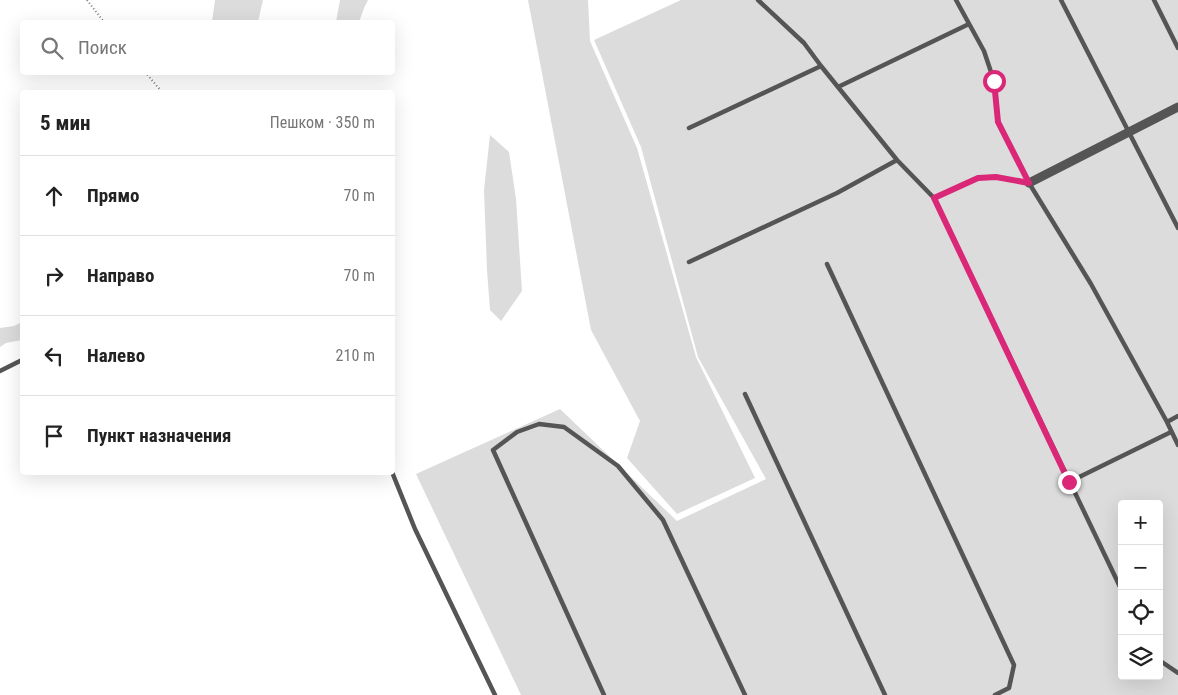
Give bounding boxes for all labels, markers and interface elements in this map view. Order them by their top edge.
search box [20,20,395,75]
icon: search [38,34,66,62]
text: Поиск [78,36,127,59]
route start [983,70,1006,93]
text: 5 мин [40,111,90,135]
text: Пешком · 350 m [270,113,375,132]
icon: ahead [40,182,68,210]
text: Прямо [87,184,140,207]
text: 70 m [343,186,375,205]
icon: right [40,262,68,290]
text: Направо [87,264,154,287]
text: 70 m [343,266,375,285]
icon: left [40,342,68,370]
text: Налево [87,344,145,367]
text: 210 m [336,346,375,365]
icon: arrive [40,422,68,450]
text: Пункт назначения [87,424,231,447]
route end [1058,471,1081,494]
map controls [1118,500,1163,680]
button: + [1118,500,1163,545]
button: − [1118,545,1163,590]
button: locate [1118,590,1163,635]
button: layers [1118,635,1163,680]

